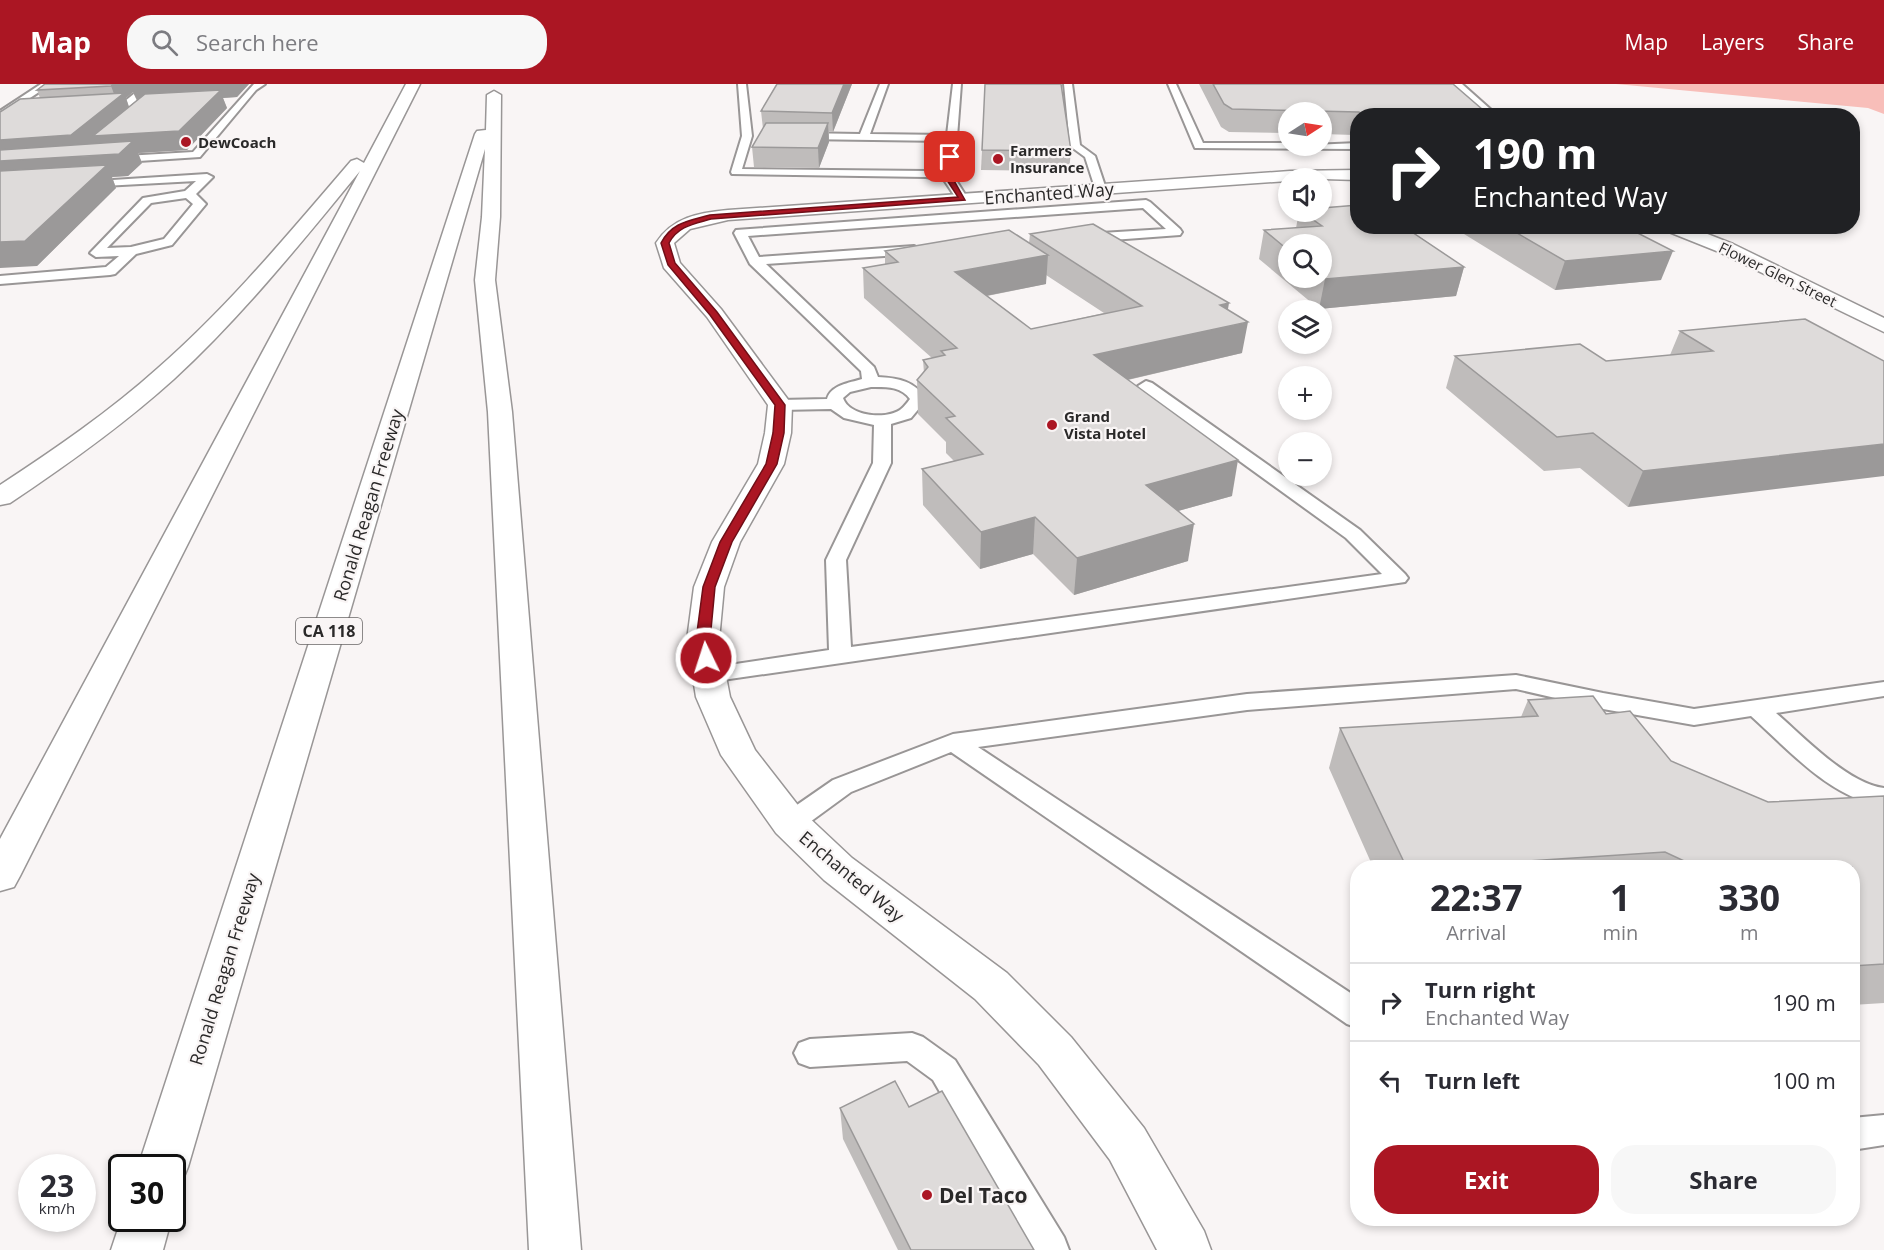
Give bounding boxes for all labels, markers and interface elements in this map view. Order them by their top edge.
search box [127,15,547,69]
text: Map [30,23,91,61]
icon: search [148,26,181,59]
text: Search here [196,27,319,57]
text: Map [1625,28,1668,56]
text: Layers [1701,28,1765,56]
text: Share [1798,28,1854,56]
north arrow [1278,102,1332,156]
map controls [1278,102,1332,486]
text: 190 m [1473,124,1597,181]
pin [924,131,975,182]
place label: DewCoach [198,132,276,152]
icon: right [1374,132,1452,210]
marker: DewCoach [179,135,193,149]
icon: arrive [933,140,966,173]
place label: Farmers Insurance [1010,140,1085,177]
marker: Farmers Insurance [991,152,1005,166]
button: sound [1278,168,1332,222]
street label: Enchanted Way [984,176,1115,209]
text: Enchanted Way [1473,178,1667,215]
button: search [1278,234,1332,288]
street label: Flower Glen Street [1716,237,1840,311]
button: layers [1278,300,1332,354]
button: + [1278,366,1332,420]
street label: Ronald Reagan Freeway [327,405,409,604]
place label: Grand Vista Hotel [1064,406,1146,443]
marker: Grand Vista Hotel [1045,418,1059,432]
button: − [1278,432,1332,486]
road number: CA 118 [296,618,362,644]
position arrow [674,626,738,690]
street label: Enchanted Way [795,825,910,927]
street label: Ronald Reagan Freeway [183,869,265,1068]
text: 22:37 [1430,873,1523,922]
text: 1 [1610,873,1631,922]
text: 330 [1718,873,1780,922]
text: Arrival [1446,919,1506,946]
text: min [1602,919,1638,946]
text: m [1740,919,1758,946]
text: Turn right [1425,974,1536,1004]
icon: right [1374,986,1407,1019]
text: 190 m [1772,987,1836,1017]
text: Enchanted Way [1425,1004,1569,1031]
icon: left [1374,1064,1407,1097]
text: Turn left [1425,1065,1520,1095]
text: 100 m [1772,1065,1836,1095]
button: Exit [1374,1145,1599,1214]
button: Share [1611,1145,1836,1214]
speed limit sign: 30 [108,1154,186,1232]
text: 23 [40,1165,74,1206]
place label: Del Taco [939,1181,1027,1209]
marker: Del Taco [920,1188,934,1202]
text: km/h [39,1198,75,1218]

